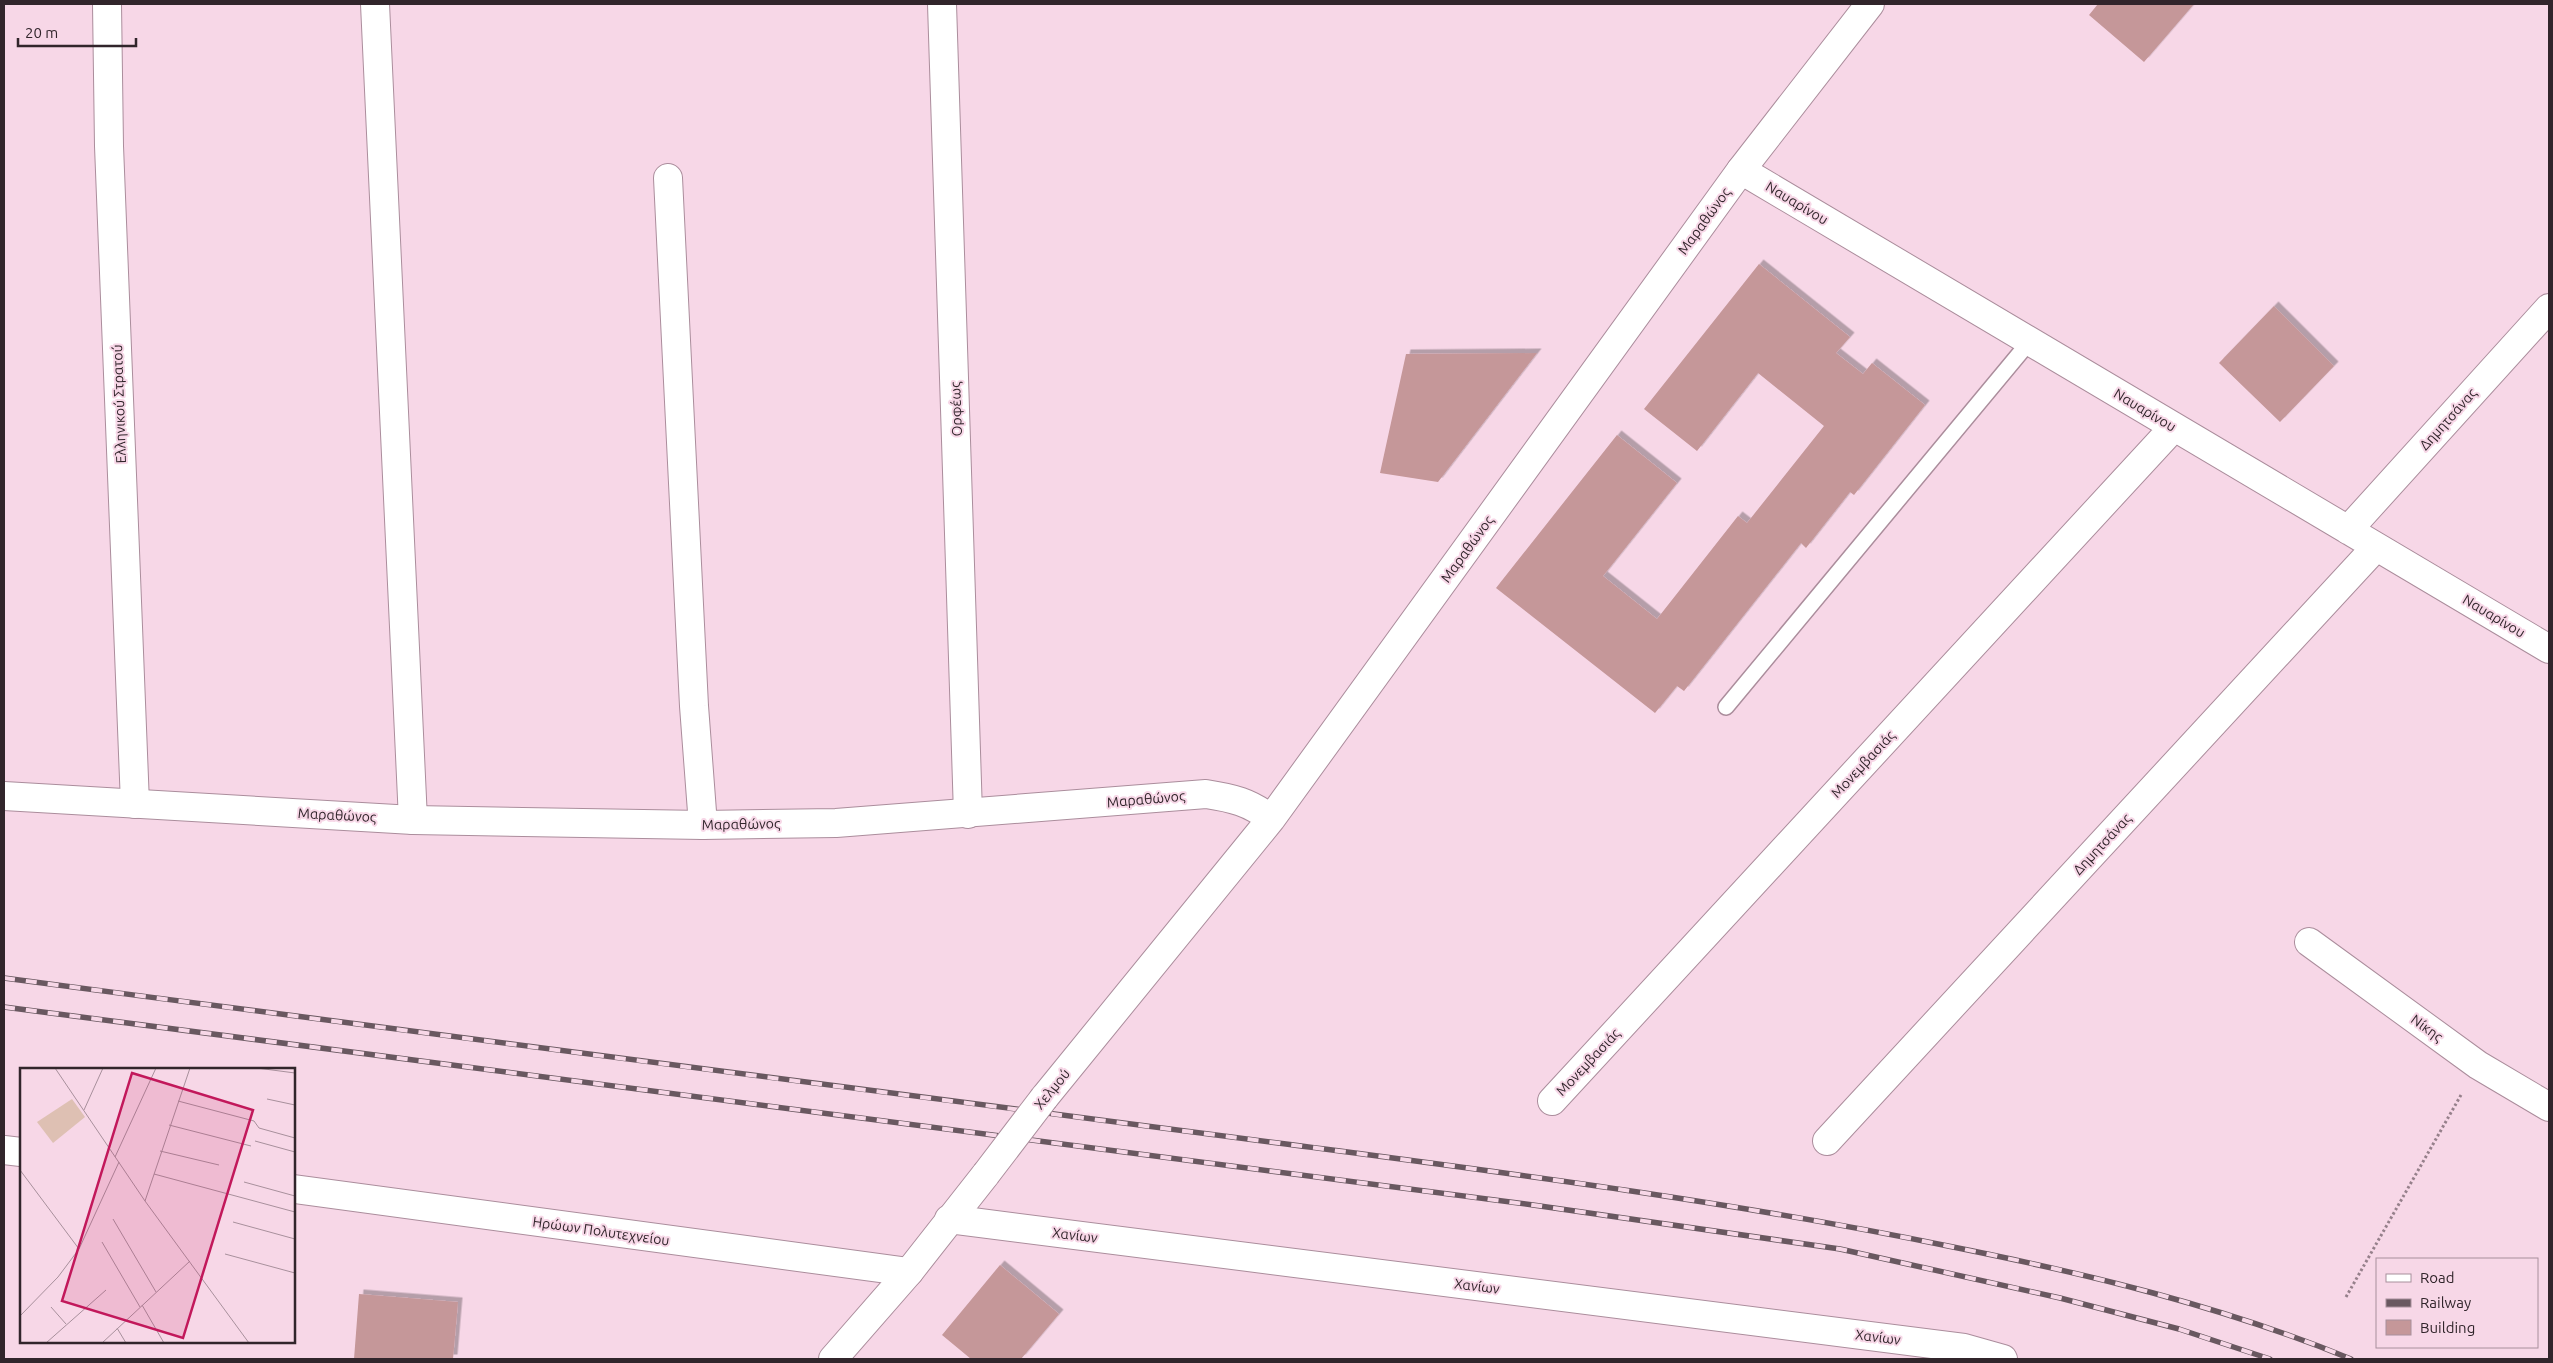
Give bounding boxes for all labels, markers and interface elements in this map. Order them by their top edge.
scale bar [18,15,135,47]
text: 20 m [25,24,58,41]
street label: Ναυαρίνου [1763,178,1831,228]
street label: Μαραθώνος [1674,184,1734,257]
street label: Ελληνικού Στρατού [109,344,129,464]
street label: Ορφέως [947,381,965,437]
street label: Δημητσάνας [2416,384,2480,453]
street label: Ναυαρίνου [2111,385,2179,435]
street label: Μαραθώνος [1437,512,1497,585]
street label: Ναυαρίνου [2460,591,2528,641]
street label: Μονεμβασιάς [1828,727,1899,801]
street label: Μαραθώνος [1106,788,1186,810]
street label: Μαραθώνος [297,805,377,825]
street label: Δημητσάνας [2070,810,2135,878]
street label: Μαραθώνος [702,815,781,833]
street label: Νίκης [2408,1011,2447,1045]
street label: Μονεμβασιάς [1553,1025,1624,1099]
street label: Χελμού [1031,1066,1073,1112]
inset map [20,1068,295,1343]
street label: Ηρώων Πολυτεχνείου [532,1213,670,1249]
street label: Χανίων [1051,1224,1099,1246]
legend [2376,1258,2538,1348]
text: Road [2420,1269,2455,1286]
street label: Χανίων [1453,1275,1501,1297]
text: Railway [2420,1294,2471,1311]
text: Building [2420,1319,2475,1336]
street label: Χανίων [1854,1326,1902,1348]

